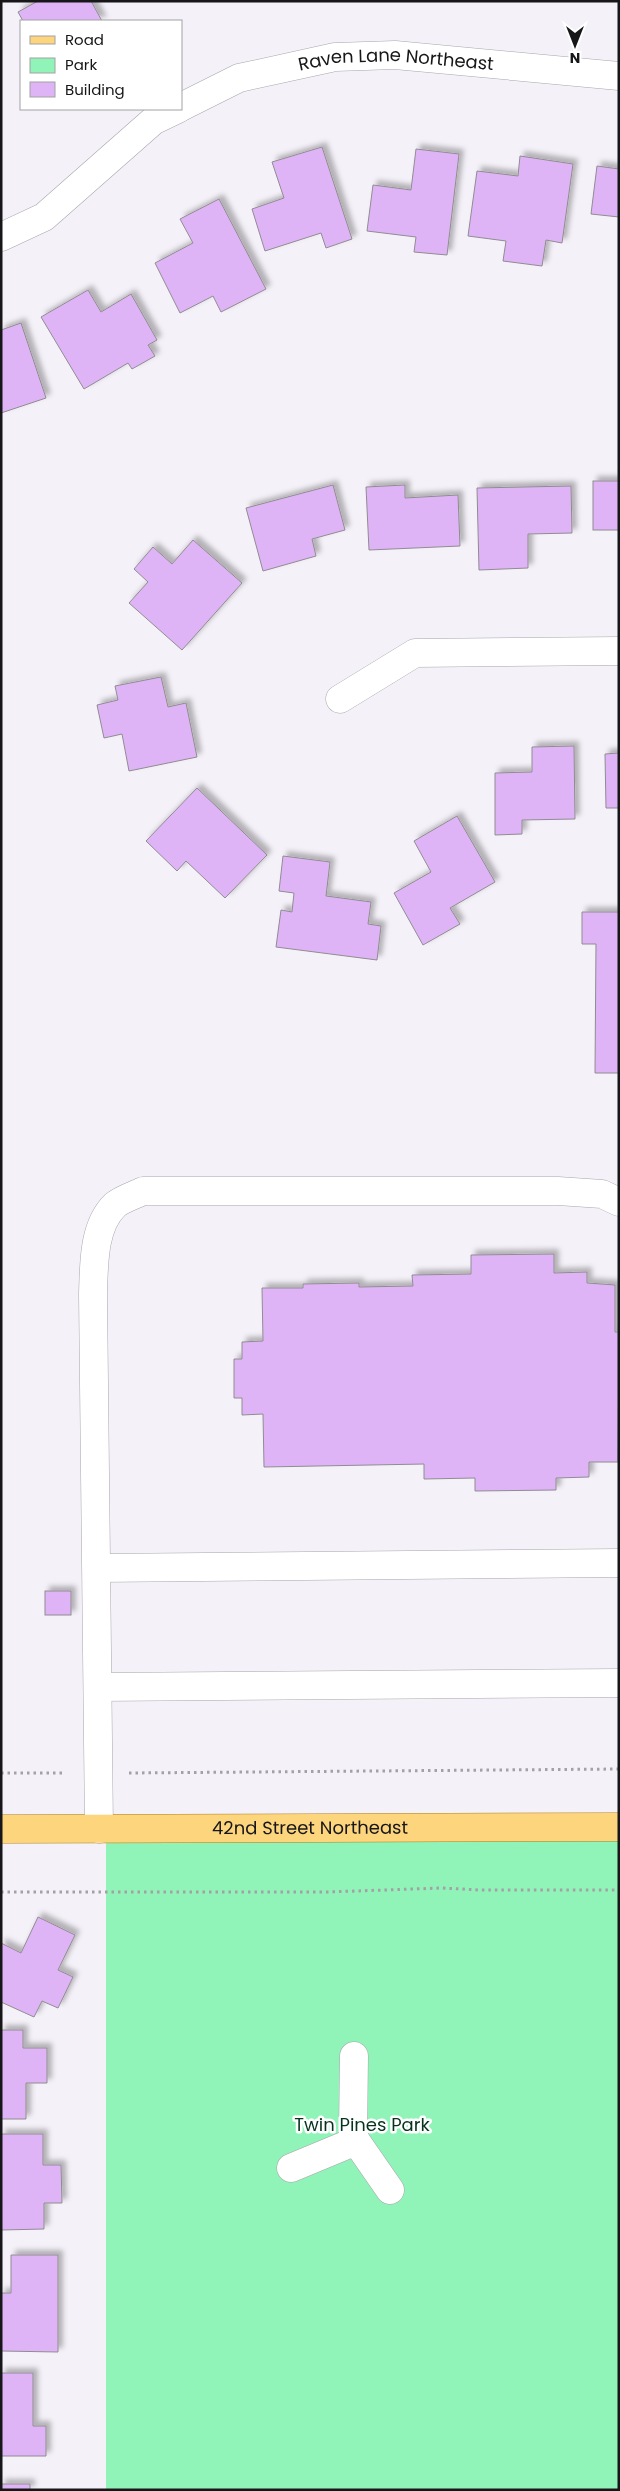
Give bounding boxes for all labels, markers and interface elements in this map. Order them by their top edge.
legend [20,20,182,110]
north arrow [550,20,600,70]
text: Road [65,29,104,50]
street label: Raven Lane Northeast [296,42,495,77]
text: N [570,48,580,68]
text: Park [65,54,97,75]
text: Building [65,79,125,100]
street label: 42nd Street Northeast [212,1815,408,1840]
park label: Twin Pines Park [294,2112,431,2137]

